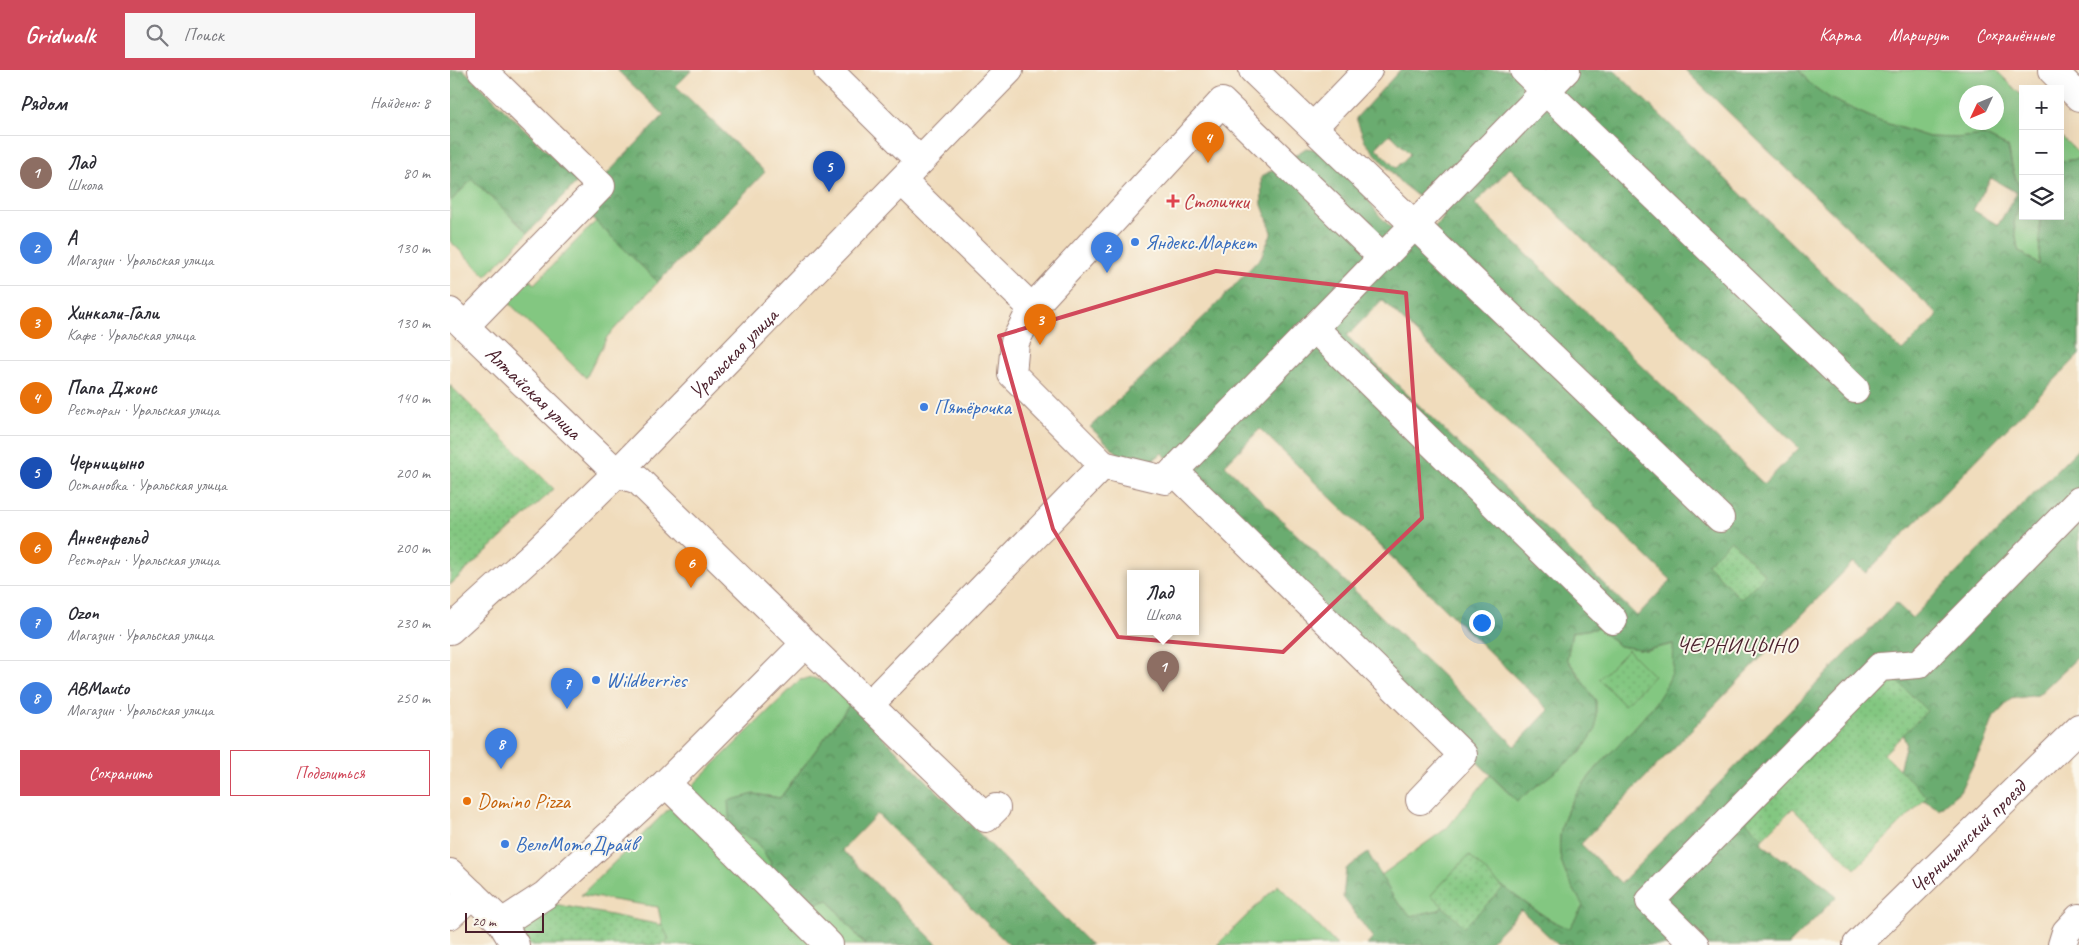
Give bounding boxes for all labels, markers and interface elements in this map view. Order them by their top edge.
search box [125,13,475,58]
text: Gridwalk [25,20,95,50]
icon: search [143,21,171,49]
text: Поиск [183,23,224,47]
text: Карта [1819,24,1860,46]
text: Маршрут [1888,24,1948,46]
text: Сохранённые [1976,24,2054,46]
north arrow [1959,85,2004,130]
map controls [2019,85,2064,220]
button: + [2019,85,2064,130]
text: Рядом [20,90,67,116]
text: Найдено: 8 [370,93,430,113]
pin: 4 [1192,122,1224,163]
button: − [2019,130,2064,175]
text: Лад [67,151,95,175]
pin: 5 [813,151,845,192]
text: 1 [32,163,40,183]
text: 80 m [403,163,430,183]
text: Школа [67,175,102,195]
button: layers [2019,175,2064,220]
place label: Столички [1183,188,1251,214]
marker: Столички [1167,195,1179,207]
text: А [67,226,77,250]
place label: Яндекс.Маркет [1145,229,1258,255]
pin: 2 [1091,232,1123,273]
marker: Яндекс.Маркет [1129,236,1141,248]
text: 2 [32,238,40,258]
text: 130 m [396,238,430,258]
text: Магазин · Уральская улица [67,250,213,270]
text: Хинкали-Гали [67,301,159,325]
street label: Уральская улица [683,301,785,404]
pin: 3 [1024,304,1056,345]
text: 3 [32,313,40,333]
text: 130 m [396,313,430,333]
text: Кафе · Уральская улица [67,325,195,345]
street label: Алтайская улица [480,340,588,446]
text: Папа Джонс [67,376,157,400]
text: 4 [32,388,40,408]
text: 140 m [396,388,430,408]
place label: Пятёрочка [934,394,1013,420]
text: Ресторан · Уральская улица [67,400,219,420]
marker: Пятёрочка [918,401,930,413]
text: Черницыно [67,451,143,475]
text: 5 [33,463,39,483]
text: 200 m [396,463,430,483]
text: Остановка · Уральская улица [67,475,227,495]
text: Анненфельд [67,526,147,550]
text: 6 [32,538,40,558]
text: 200 m [396,538,430,558]
pin: 6 [675,547,707,588]
text: Ресторан · Уральская улица [67,550,219,570]
popup [1127,570,1199,635]
text: Лад [1145,581,1173,605]
text: Ozon [67,601,99,625]
text: Школа [1145,605,1181,625]
your location [1469,610,1495,636]
text: 7 [32,613,40,633]
text: 230 m [396,613,430,633]
text: Магазин · Уральская улица [67,625,213,645]
district label: ЧЕРНИЦЫНО [1676,631,1799,659]
pin: 1 [1147,651,1179,692]
place label: Wildberries [606,667,688,693]
pin: 7 [551,668,583,709]
marker: Wildberries [590,674,602,686]
text: ABMauto [67,676,129,700]
text: 8 [32,688,40,708]
text: 250 m [396,688,430,708]
text: Магазин · Уральская улица [67,700,213,720]
pin: 8 [485,728,517,769]
button: Сохранить [20,750,220,796]
button: Поделиться [230,750,430,796]
street label: Черницынский проезд [1904,772,2033,899]
place label: Domino Pizza [477,788,572,814]
marker: Domino Pizza [461,795,473,807]
place label: ВелоМотоДрайв [515,831,642,857]
marker: ВелоМотоДрайв [499,838,511,850]
scale bar [465,910,544,933]
text: 20 m [472,913,496,930]

